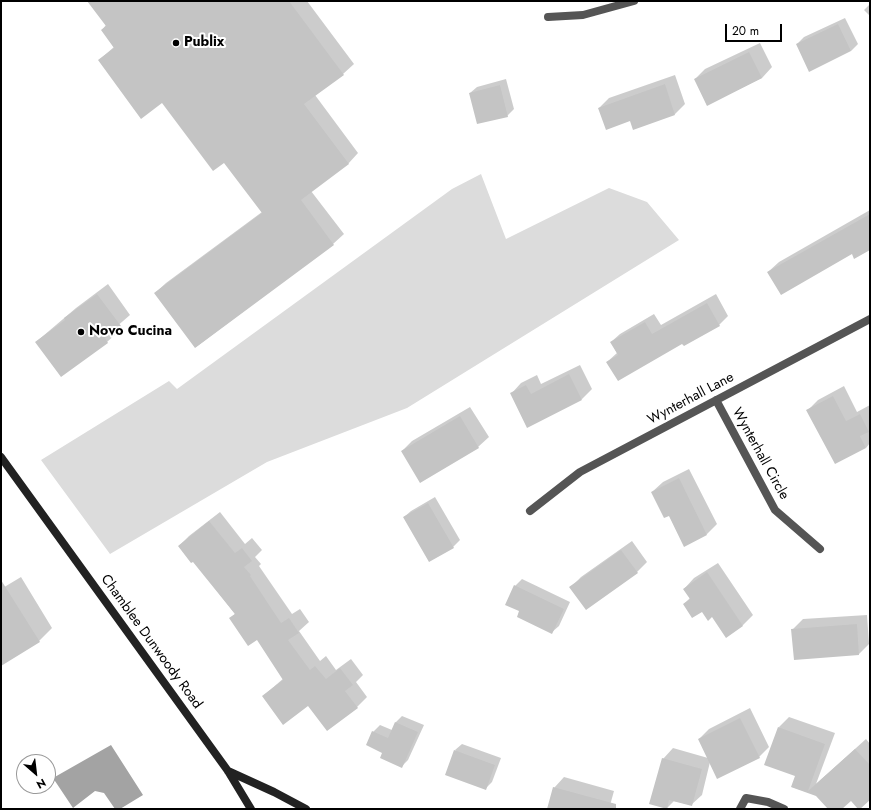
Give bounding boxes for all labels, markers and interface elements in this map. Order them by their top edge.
scale bar [727,16,784,42]
text: 20 m [732,22,759,40]
place label: Publix [184,35,224,51]
marker: Publix [171,38,181,48]
place label: Novo Cucina [89,324,172,340]
marker: Novo Cucina [76,327,86,337]
street label: Wynterhall Lane [645,369,737,429]
street label: Wynterhall Circle [728,405,792,503]
street label: Chamblee Dunwoody Road [97,572,205,712]
north arrow [16,754,56,794]
text: N [34,775,49,793]

